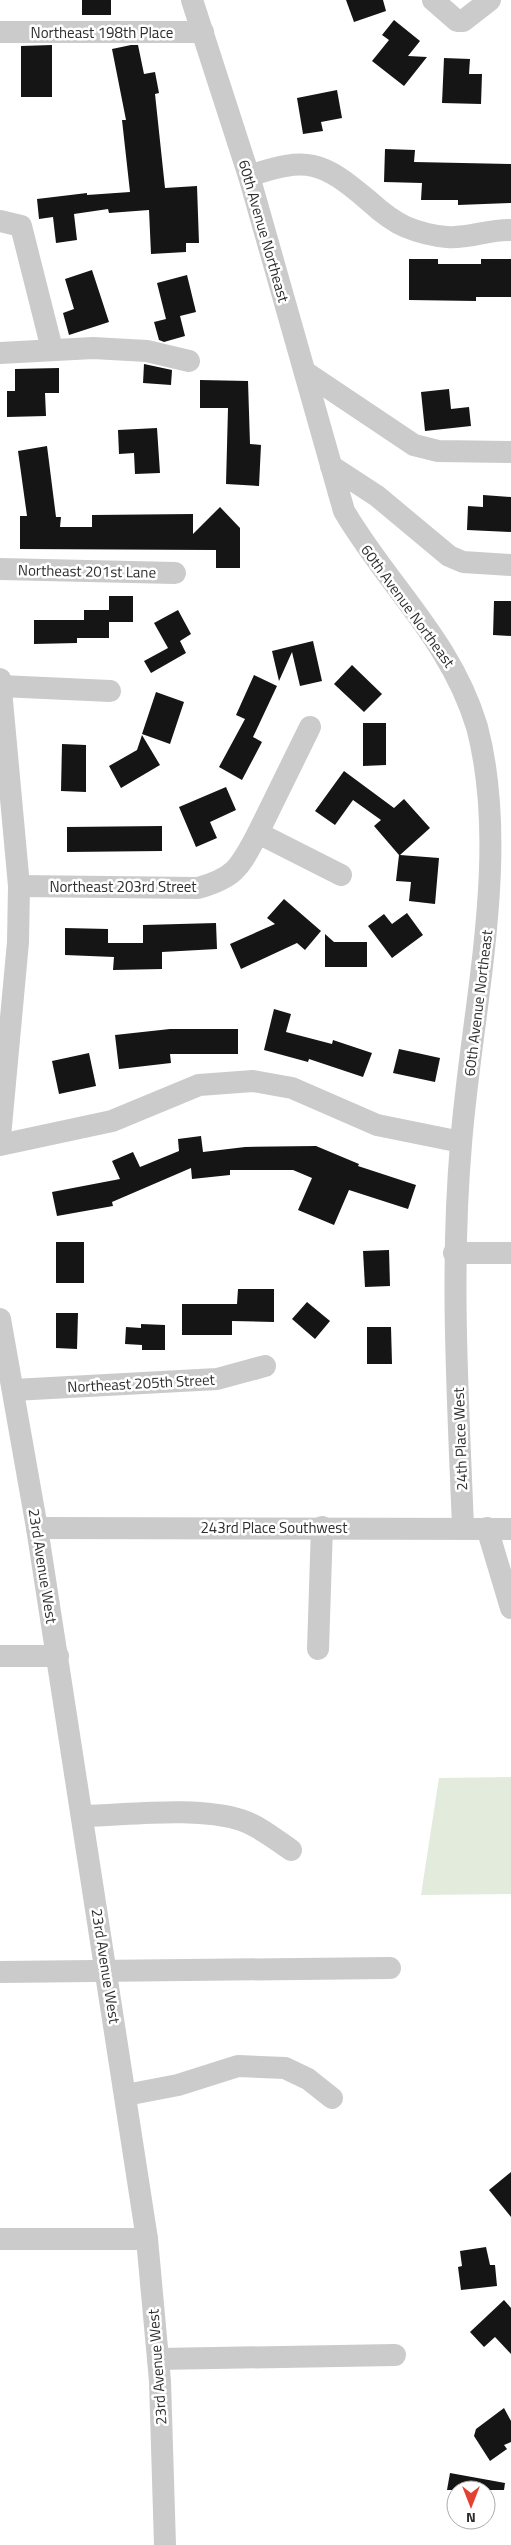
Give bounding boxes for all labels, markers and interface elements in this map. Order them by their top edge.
street label: Northeast 198th Place [31,21,173,44]
street label: 60th Avenue Northeast [233,157,296,306]
street label: 60th Avenue Northeast [355,540,461,673]
street label: Northeast 201st Lane [18,558,156,584]
street label: Northeast 203rd Street [49,875,197,898]
street label: 60th Avenue Northeast [458,928,498,1078]
street label: Northeast 205th Street [67,1368,216,1398]
street label: 24th Place West [447,1386,473,1491]
street label: 23rd Avenue West [23,1507,64,1626]
street label: 243rd Place Southwest [200,1516,348,1539]
street label: 23rd Avenue West [86,1907,127,2026]
street label: 23rd Avenue West [141,2308,173,2426]
north arrow [446,2480,496,2530]
text: N [466,2508,476,2529]

